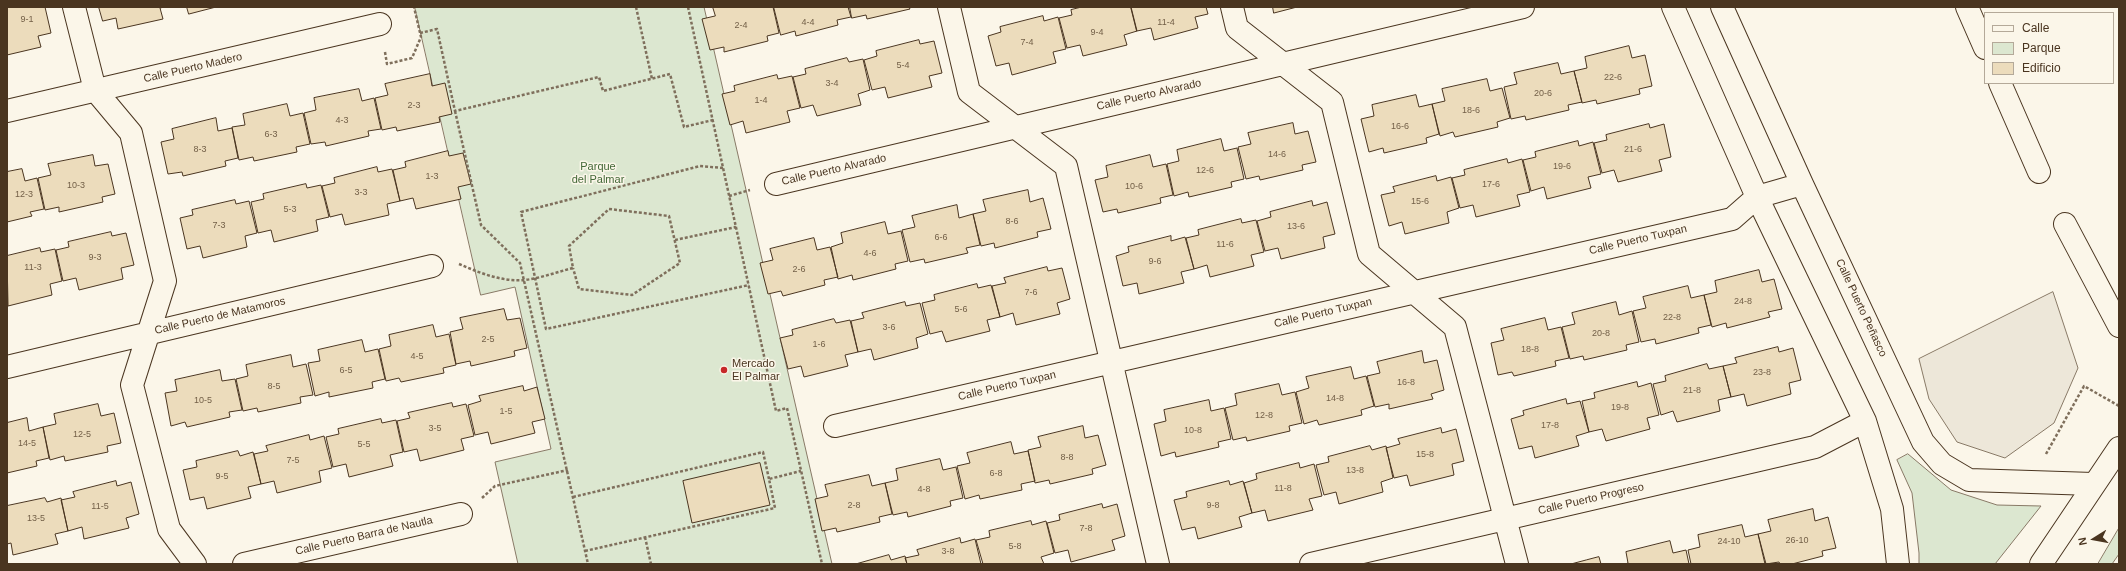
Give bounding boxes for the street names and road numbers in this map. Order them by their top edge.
street label: Calle Puerto Madero [142,50,244,86]
street label: Calle Puerto Alvarado [1095,77,1203,113]
street label: Calle Puerto Alvarado [780,152,888,188]
street label: Calle Puerto Tuxpan [1588,222,1688,258]
street label: Calle Puerto Peñasco [1833,257,1889,359]
street label: Calle Puerto de Matamoros [153,295,287,337]
street label: Calle Puerto Tuxpan [1273,295,1373,331]
street label: Calle Puerto Tuxpan [957,368,1057,404]
street label: Calle Puerto Progreso [1537,480,1645,518]
street label: Calle Puerto Barra de Nautla [294,514,434,558]

